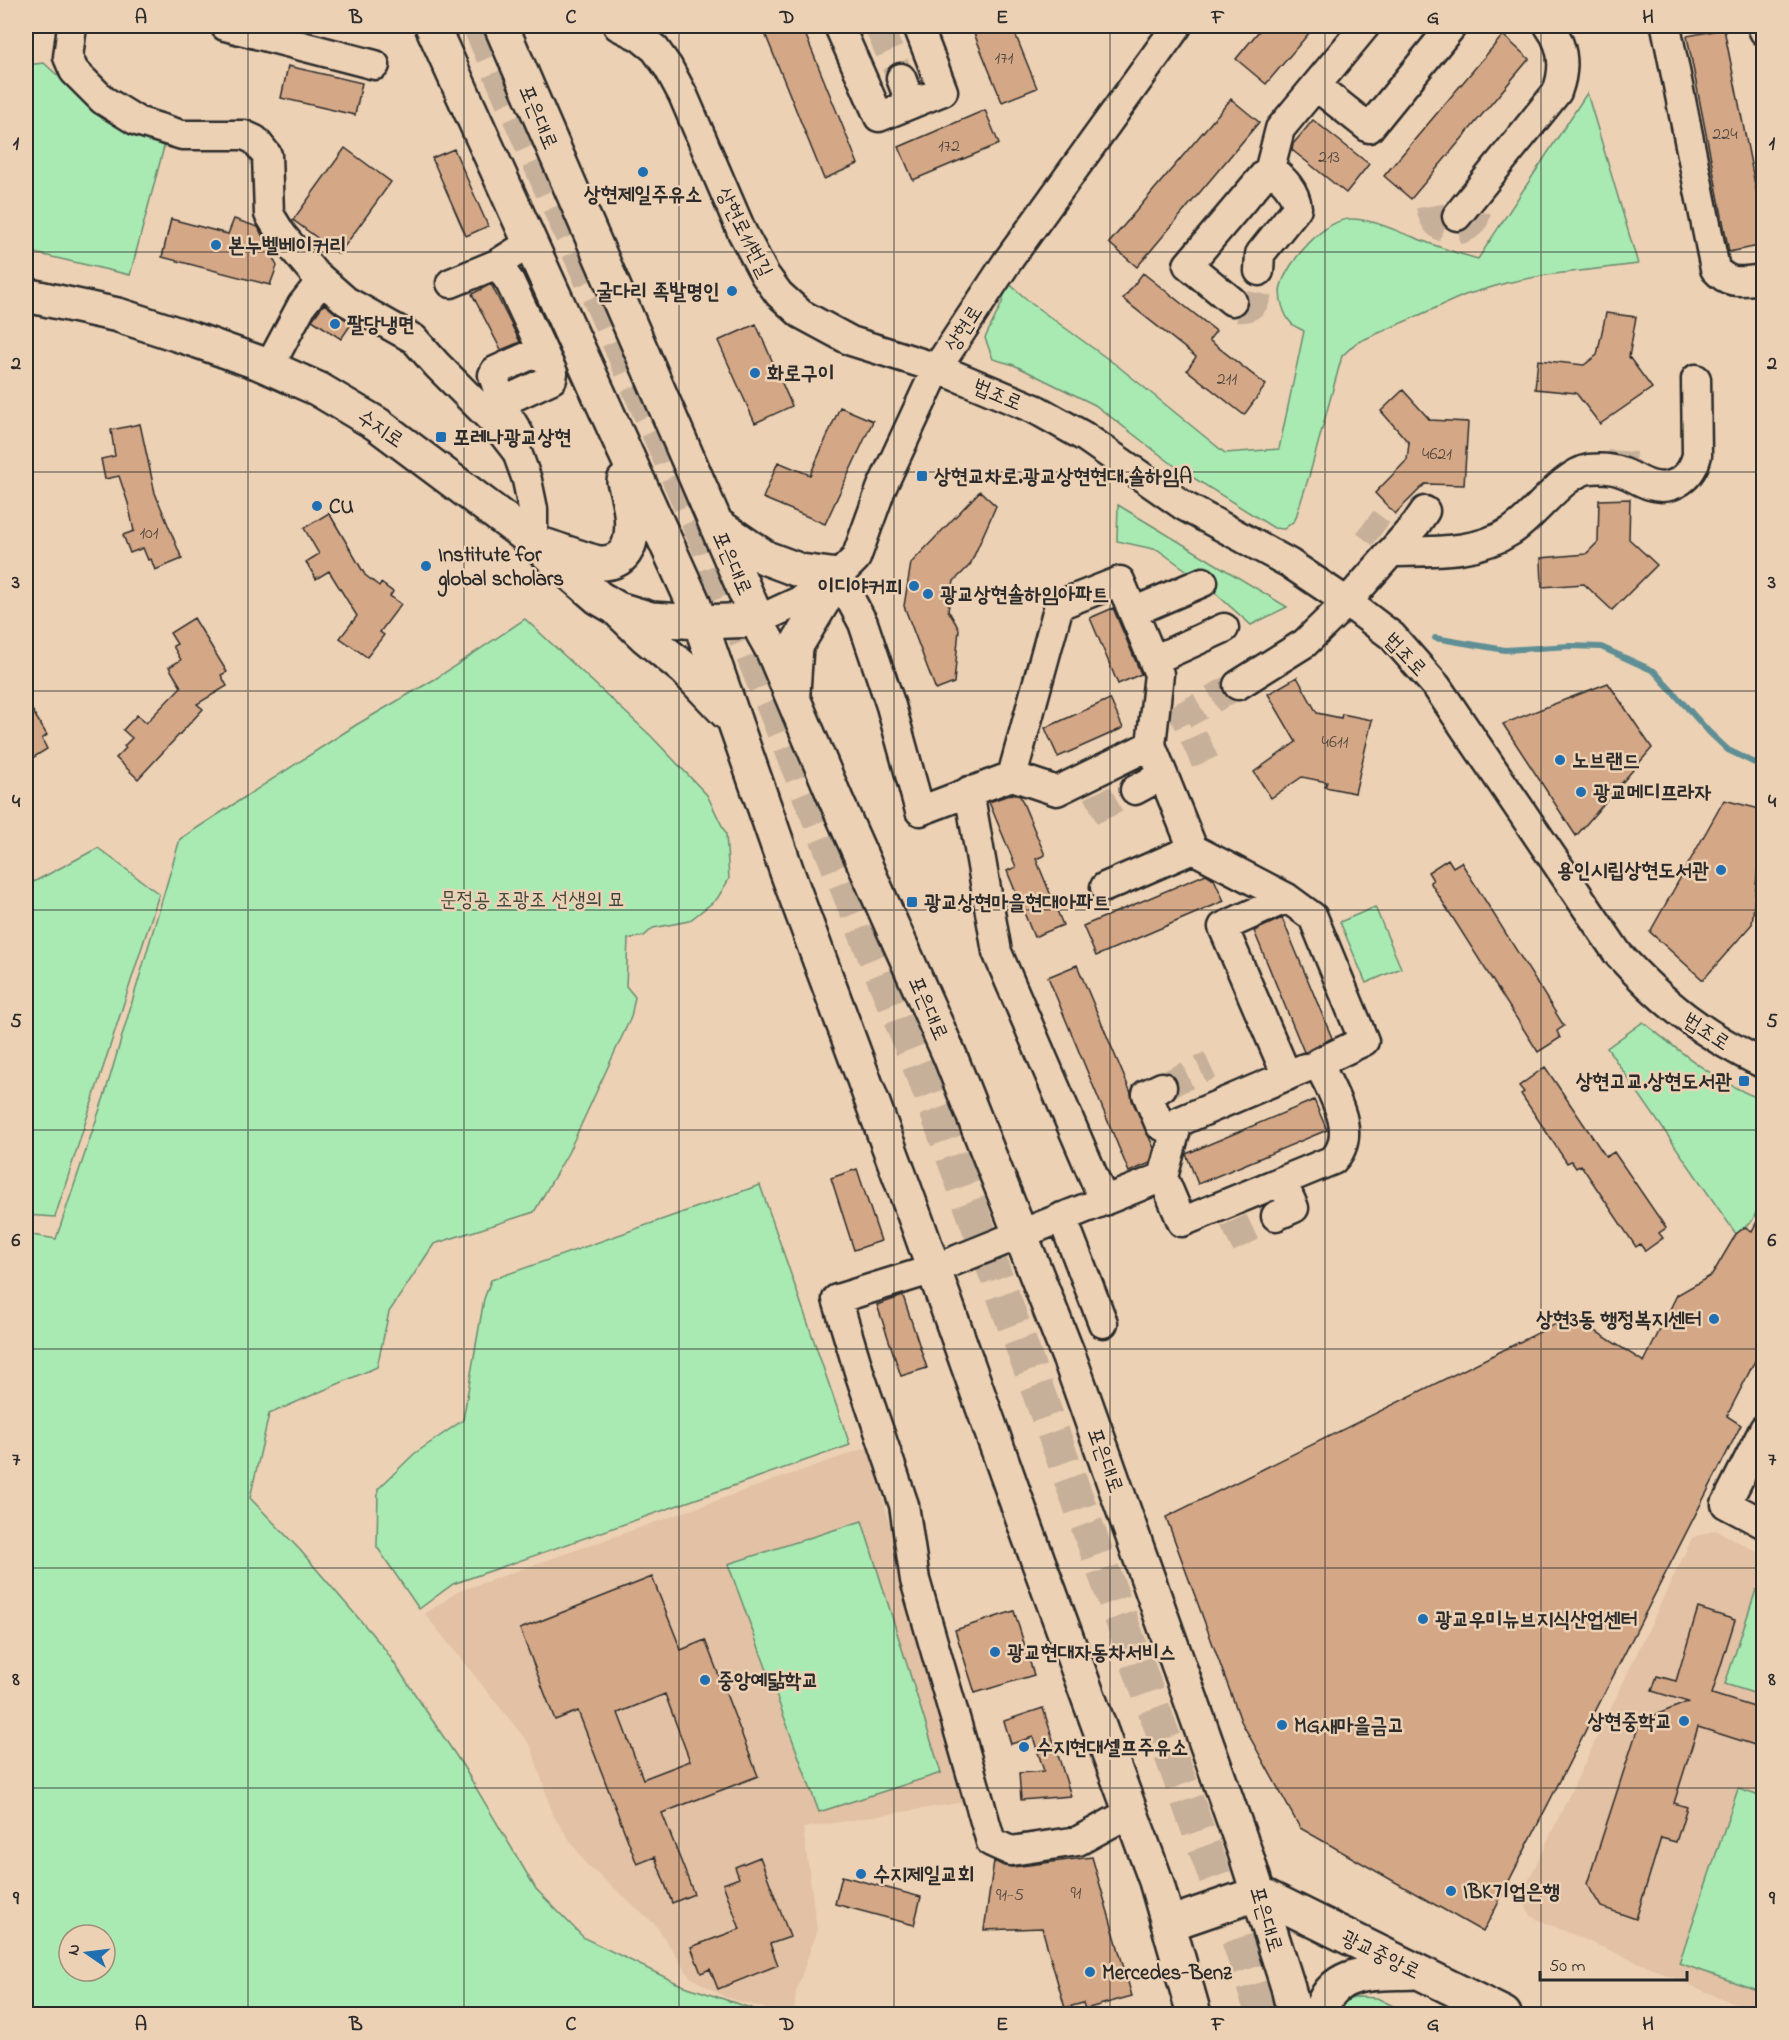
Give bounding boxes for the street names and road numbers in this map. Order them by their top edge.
street label: 포은대로 [510,81,564,155]
street label: 상현로11번길 [708,183,779,283]
street label: 상현로 [938,300,991,359]
street label: 법조로 [968,372,1026,420]
street label: 수지로 [350,403,409,456]
street label: 포은대로 [704,527,759,601]
street label: 법조로 [1376,627,1433,684]
street label: 포은대로 [900,972,955,1046]
street label: 법조로 [1676,1006,1735,1059]
street label: 포은대로 [1078,1424,1130,1498]
street label: 포은대로 [1241,1883,1289,1956]
street label: 광교중앙로 [1336,1924,1425,1988]

